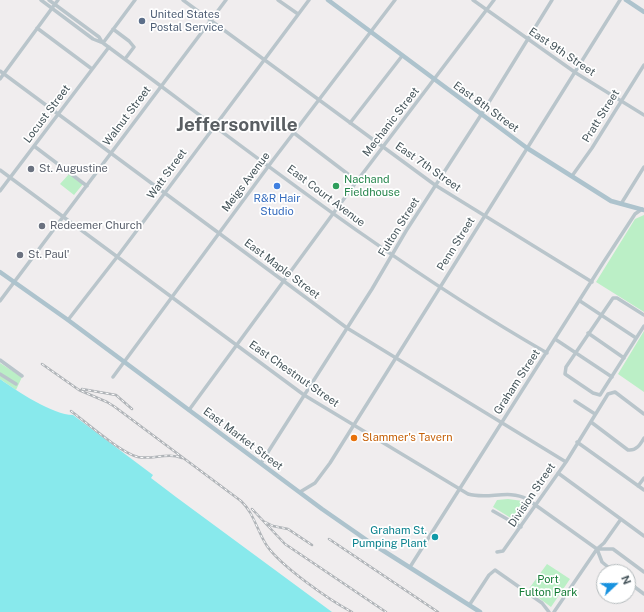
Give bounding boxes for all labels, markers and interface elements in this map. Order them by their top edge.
place label: United States Postal Service [150,8,223,34]
marker: United States Postal Service [137,16,147,26]
street label: East 9th Street [526,25,598,79]
street label: East 8th Street [451,79,521,135]
street label: Locust Street [21,82,73,146]
street label: Walnut Street [100,84,154,148]
street label: Mechanic Street [360,85,422,159]
street label: Pratt Street [580,87,622,145]
district label: Jeffersonville [176,114,298,136]
street label: East 7th Street [393,139,463,195]
street label: Watt Street [144,146,190,202]
street label: Meigs Avenue [219,150,273,214]
place label: St. Augustine [39,162,108,176]
street label: East Court Avenue [284,162,368,230]
marker: St. Augustine [26,164,36,174]
place label: Nachand Fieldhouse [344,173,400,199]
marker: R&R Hair Studio [272,181,282,191]
marker: Nachand Fieldhouse [331,181,341,191]
place label: R&R Hair Studio [254,192,300,218]
street label: Fulton Street [376,195,422,259]
street label: Penn Street [434,215,478,273]
place label: Redeemer Church [50,219,142,233]
marker: Redeemer Church [37,221,47,231]
street label: East Maple Street [241,236,323,302]
place label: St. Paul' [28,248,70,262]
marker: St. Paul' [15,250,25,260]
street label: East Chestnut Street [246,338,342,410]
street label: Graham Street [491,347,543,417]
street label: East Market Street [201,405,285,473]
place label: Slammer's Tavern [362,431,453,445]
marker: Slammer's Tavern [349,433,359,443]
street label: Division Street [506,461,558,529]
place label: Graham St. Pumping Plant [352,524,427,550]
marker: Graham St. Pumping Plant [430,532,440,542]
north arrow [596,564,636,604]
park label: Port Fulton Park [519,573,577,599]
text: N [619,574,633,586]

